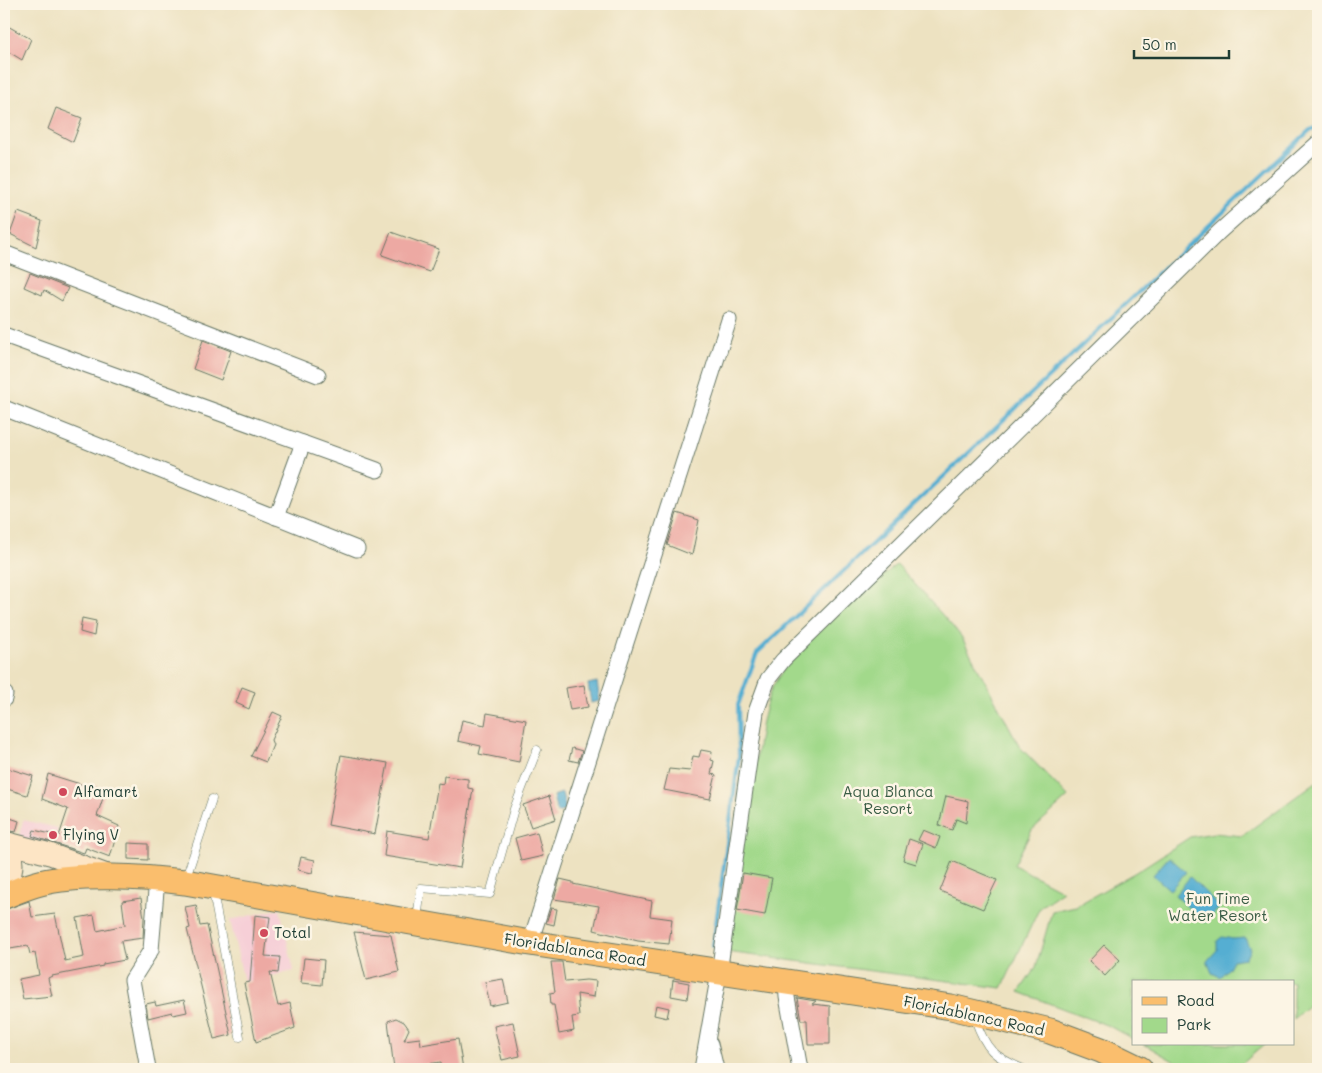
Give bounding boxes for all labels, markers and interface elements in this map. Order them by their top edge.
scale bar [1134,28,1230,60]
text: 50 m [1142,34,1177,54]
place label: Alfamart [73,781,138,801]
park label: Aqua Blanca Resort [842,781,934,818]
marker: Alfamart [57,786,69,798]
place label: Flying V [63,824,119,844]
marker: Flying V [47,829,59,841]
park label: Fun Time Water Resort [1168,888,1268,925]
place label: Total [274,922,311,942]
marker: Total [258,927,270,939]
street label: Floridablanca Road [503,928,648,970]
legend [1132,980,1294,1046]
street label: Floridablanca Road [902,990,1046,1040]
text: Road [1177,990,1214,1010]
text: Park [1177,1014,1211,1034]

